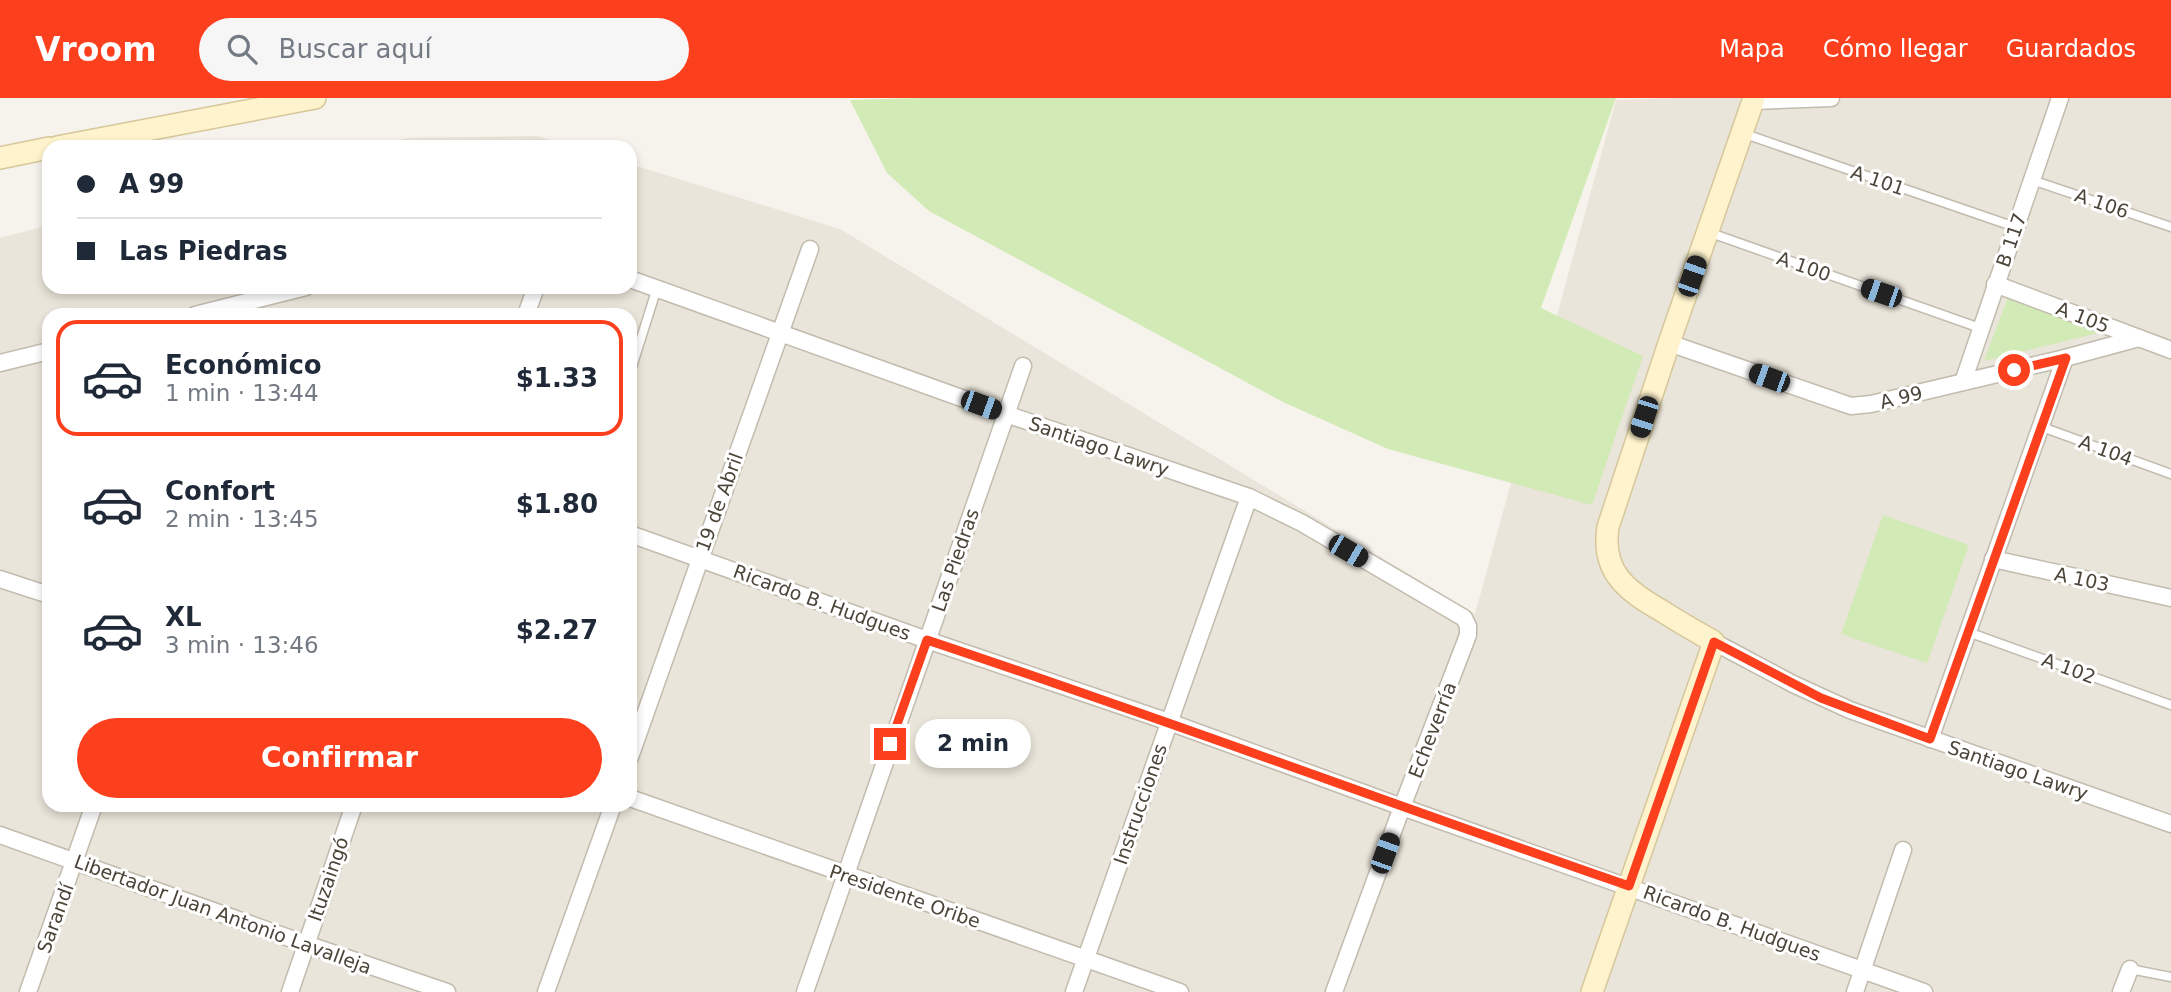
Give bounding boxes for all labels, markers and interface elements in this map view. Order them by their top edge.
search box [199,18,689,81]
text: Vroom [35,30,157,69]
icon: search [223,30,261,68]
text: Buscar aquí [279,34,432,64]
text: Mapa [1719,35,1785,63]
text: Cómo llegar [1823,35,1968,63]
text: Guardados [2006,35,2136,63]
street label: A 101 [1848,161,1908,199]
text: A 99 [119,169,184,199]
street label: A 106 [2072,184,2132,222]
street label: B 117 [1992,210,2030,270]
text: Las Piedras [119,236,288,266]
street label: A 100 [1774,247,1834,285]
car [1676,253,1709,299]
car [1858,276,1905,310]
street label: A 105 [2053,297,2113,337]
icon: car [81,347,144,410]
text: Económico [165,350,322,380]
route start [1998,354,2030,386]
car [1746,361,1793,395]
text: $1.33 [516,363,598,393]
text: 1 min · 13:44 [165,380,319,406]
street label: A 99 [1877,381,1925,413]
car [958,388,1005,422]
car [1628,394,1661,440]
street label: Santiago Lawry [1026,412,1172,480]
street label: A 104 [2076,430,2136,470]
street label: 19 de Abril [691,450,747,554]
icon: car [81,473,144,536]
text: Confort [165,476,275,506]
text: $1.80 [516,489,598,519]
text: 2 min · 13:45 [165,506,319,532]
street label: Las Piedras [927,506,983,614]
car [1325,531,1372,571]
street label: Ricardo B. Hudgues [730,560,914,644]
street label: A 103 [2053,562,2111,596]
icon: car [81,599,144,662]
text: XL [165,602,202,632]
text: $2.27 [516,615,598,645]
text: 3 min · 13:46 [165,632,319,658]
street label: A 102 [2039,648,2099,688]
street label: Echeverría [1404,679,1460,781]
button: Confirmar [77,718,602,798]
callout: 2 min [914,720,1030,768]
route end [874,728,906,760]
text: 2 min [937,730,1009,756]
street label: Santiago Lawry [1945,736,2091,804]
street label: Instrucciones [1109,741,1171,867]
car [1368,830,1403,876]
street label: Ituzaingó [303,834,353,924]
street label: Libertador Juan Antonio Lavalleja [71,850,375,978]
street label: Presidente Oribe [827,860,983,932]
street label: Sarandí [32,879,78,956]
street label: Ricardo B. Hudgues [1640,881,1824,965]

